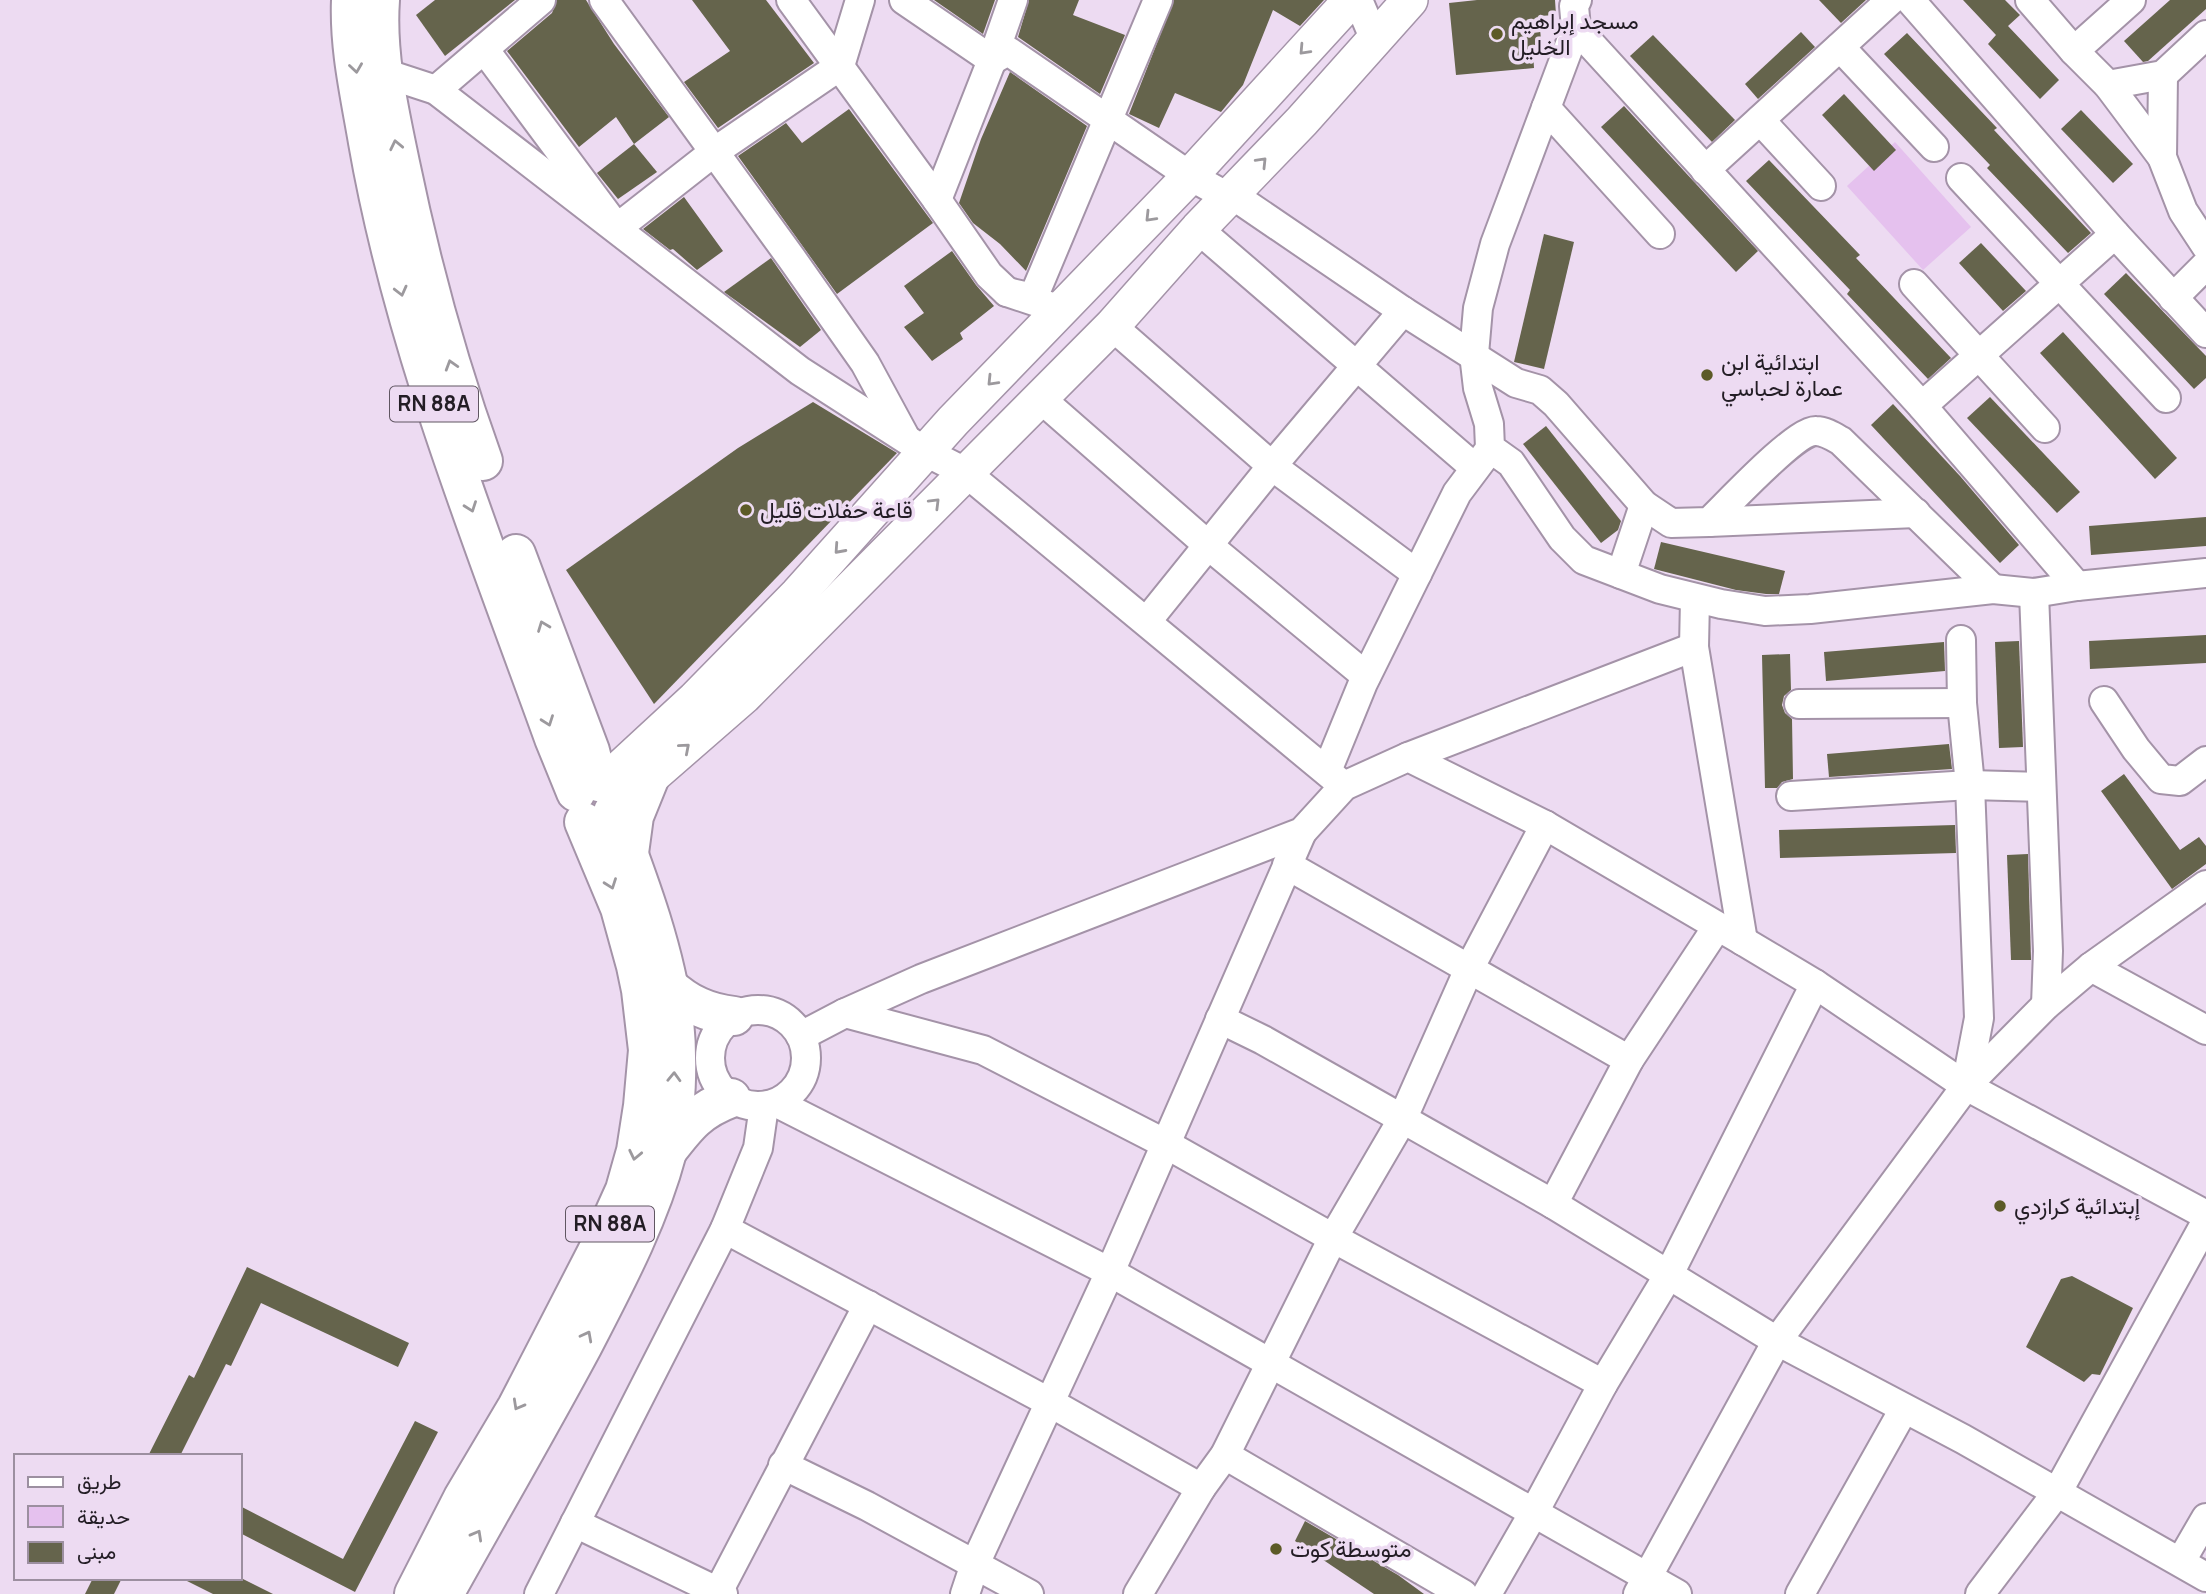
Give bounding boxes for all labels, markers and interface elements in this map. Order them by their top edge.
place label: مسجد إبراهيم الخليل [1511,4,1639,62]
marker: مسجد إبراهيم الخليل [1489,26,1505,42]
one-way arrow [1300,42,1312,55]
one-way arrow [348,62,363,74]
one-way arrow [390,139,405,151]
one-way arrow [1253,157,1266,170]
one-way arrow [1146,209,1159,222]
one-way arrow [393,285,407,297]
place label: ابتدائية ابن عمارة لحباسي [1721,345,1843,407]
one-way arrow [445,359,459,372]
marker: ابتدائية ابن عمارة لحباسي [1699,367,1715,383]
one-way arrow [988,373,1000,385]
road number: RN 88A [390,386,478,422]
place label: قاعة حفلات قليل [760,493,913,525]
one-way arrow [926,498,939,511]
one-way arrow [463,500,477,513]
marker: قاعة حفلات قليل [738,502,754,518]
one-way arrow [835,541,847,554]
one-way arrow [537,620,551,632]
one-way arrow [540,714,554,727]
one-way arrow [677,744,690,756]
one-way arrow [603,878,617,890]
one-way arrow [667,1071,682,1082]
one-way arrow [628,1149,643,1161]
place label: إبتدائية كرازدي [2014,1189,2140,1225]
marker: إبتدائية كرازدي [1992,1198,2008,1214]
road number: RN 88A [566,1206,654,1242]
one-way arrow [579,1330,593,1343]
one-way arrow [513,1398,526,1410]
legend [14,1454,242,1580]
text: طريق [77,1467,122,1495]
text: حديقة [77,1502,130,1530]
one-way arrow [469,1529,482,1542]
place label: متوسطة كوت [1290,1532,1411,1564]
text: مبنى [77,1537,116,1565]
marker: متوسطة كوت [1268,1541,1284,1557]

